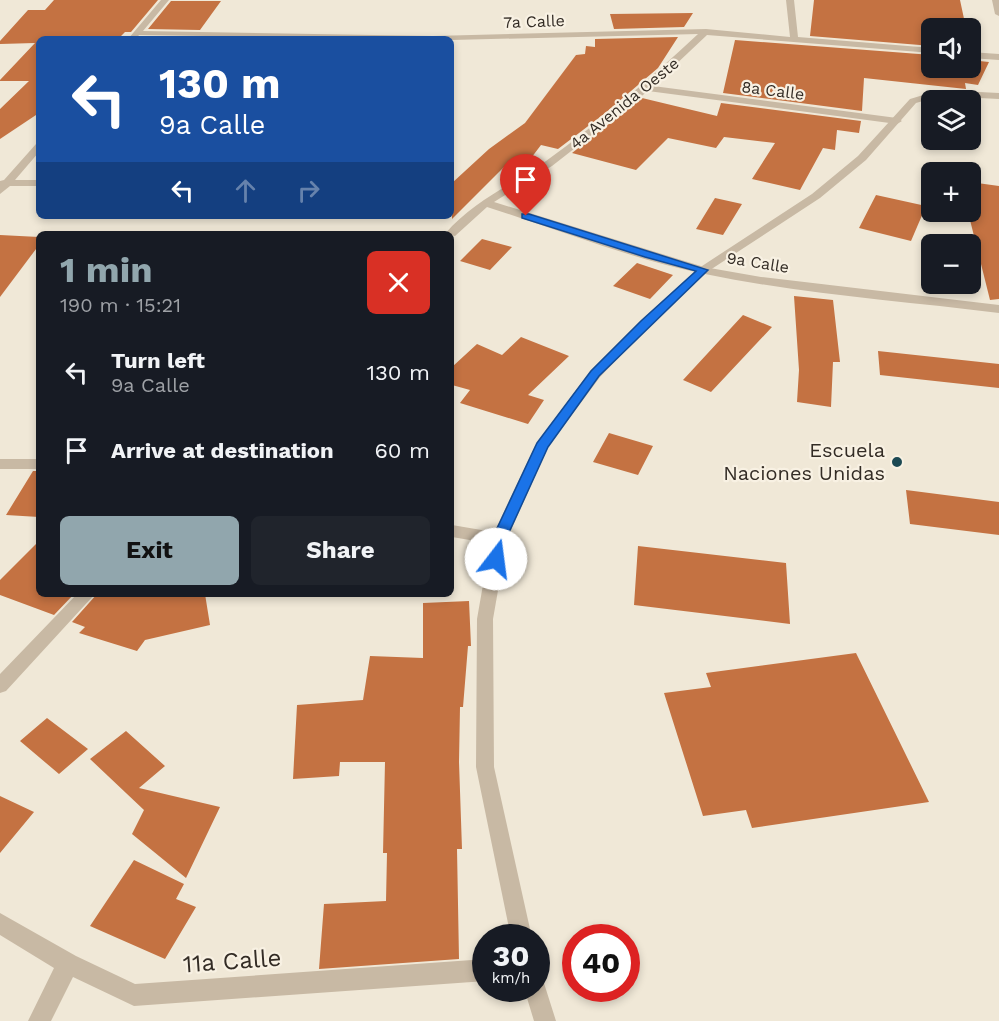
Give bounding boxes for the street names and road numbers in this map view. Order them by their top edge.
street label: 7a Calle [503,11,565,32]
street label: 4a Avenida Oeste [566,54,683,153]
street label: 8a Calle [740,77,805,104]
street label: 9a Calle [725,248,791,277]
street label: 11a Calle [182,944,282,978]

